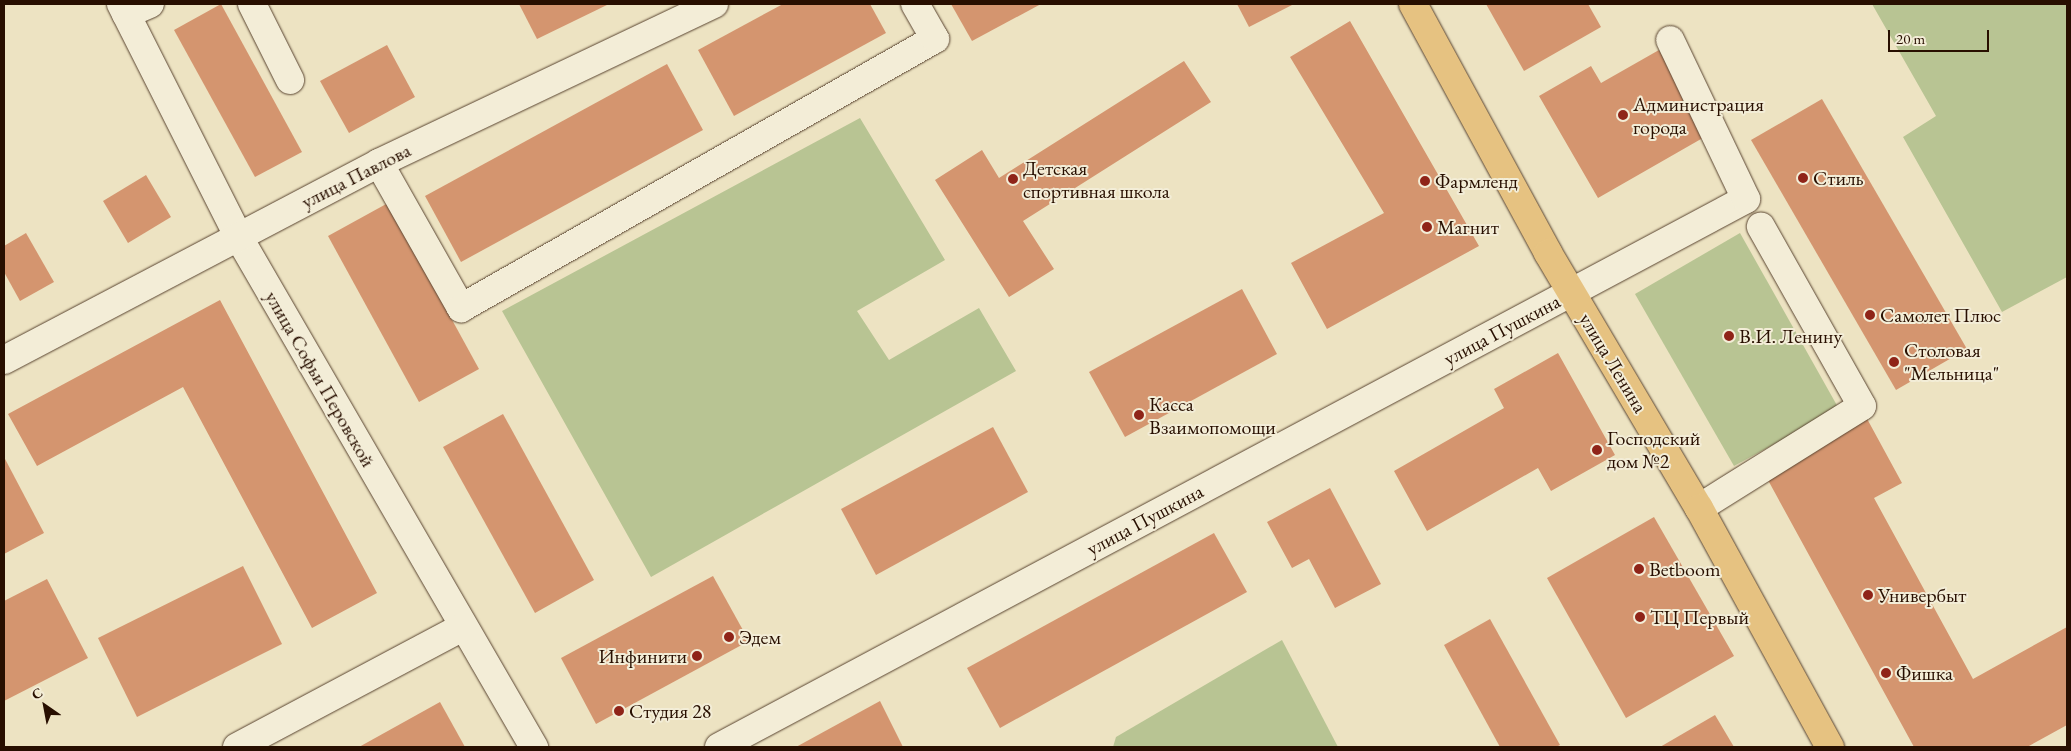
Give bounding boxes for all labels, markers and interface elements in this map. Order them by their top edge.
scale bar [1891,20,1992,52]
text: 20 m [1896,29,1925,48]
place label: Администрация города [1633,92,1764,139]
marker: Администрация города [1617,109,1629,121]
street label: улица Павлова [297,138,415,214]
place label: Детская спортивная школа [1023,156,1170,203]
place label: Стиль [1813,166,1864,190]
place label: Фармленд [1435,169,1518,193]
marker: Стиль [1797,172,1809,184]
marker: Детская спортивная школа [1007,173,1019,185]
marker: Фармленд [1419,175,1431,187]
place label: Магнит [1437,215,1499,239]
marker: Магнит [1421,221,1433,233]
street label: улица Софьи Перовской [260,287,380,471]
street label: улица Пушкина [1440,289,1564,371]
place label: Самолет Плюс [1880,303,2001,327]
street label: улица Ленина [1574,309,1652,417]
marker: Самолет Плюс [1864,309,1876,321]
place label: В.И. Ленину [1739,324,1842,348]
marker: В.И. Ленину [1723,330,1735,342]
place label: Столовая "Мельница" [1904,339,1999,386]
marker: Столовая "Мельница" [1888,356,1900,368]
place label: Касса Взаимопомощи [1149,392,1276,439]
marker: Касса Взаимопомощи [1133,409,1145,421]
place label: Господский дом №2 [1607,426,1700,473]
marker: Господский дом №2 [1591,444,1603,456]
street label: улица Пушкина [1083,479,1207,561]
place label: Betboom [1649,557,1720,581]
marker: Betboom [1633,563,1645,575]
place label: Универбыт [1878,583,1966,607]
marker: Универбыт [1862,589,1874,601]
place label: ТЦ Первый [1650,605,1749,629]
marker: ТЦ Первый [1634,611,1646,623]
place label: Эдем [739,625,781,649]
marker: Эдем [723,631,735,643]
place label: Инфинити [599,644,687,668]
marker: Инфинити [691,650,703,662]
place label: Фишка [1896,661,1953,685]
marker: Фишка [1880,667,1892,679]
north arrow [20,681,70,731]
text: С [28,683,46,704]
place label: Студия 28 [629,699,711,723]
marker: Студия 28 [613,705,625,717]

